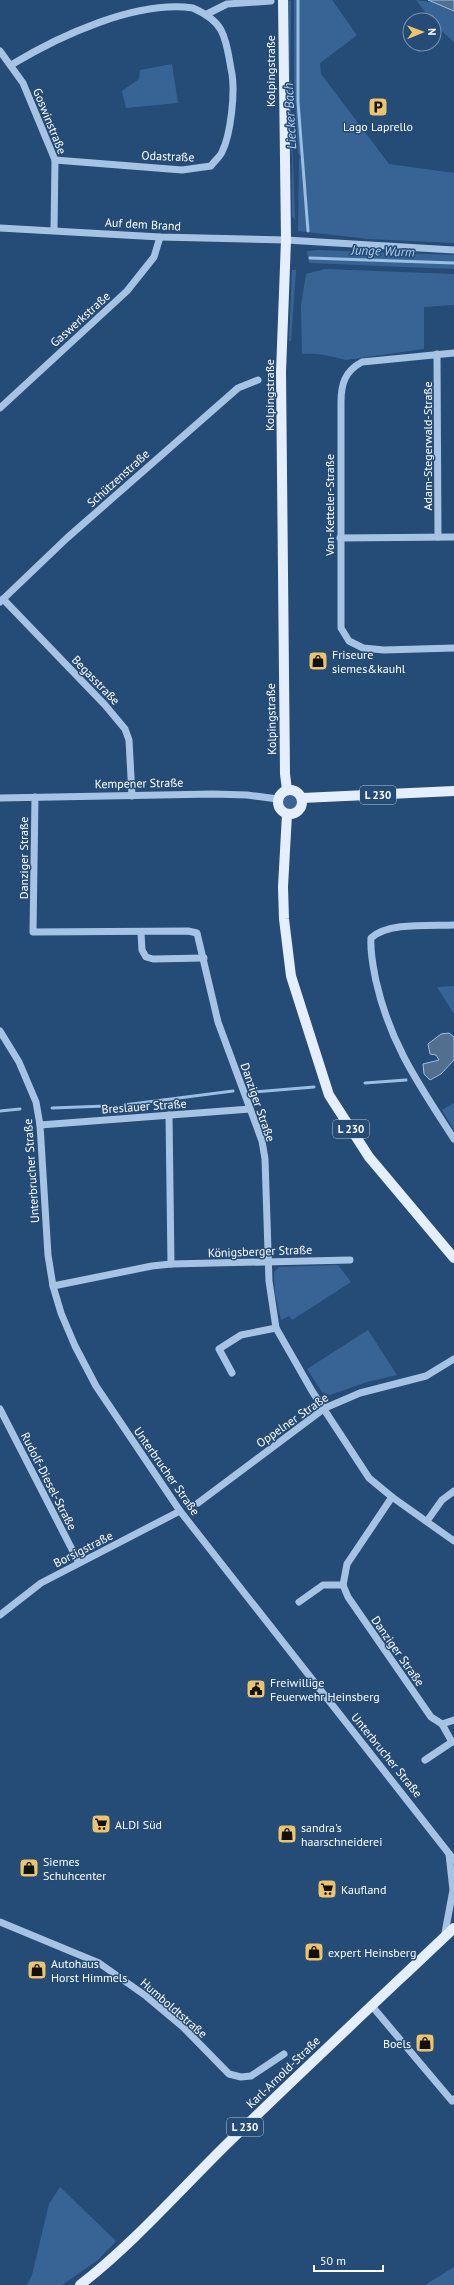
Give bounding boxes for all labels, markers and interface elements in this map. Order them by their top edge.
north arrow [402,12,442,52]
text: N [425,28,439,36]
street label: Kolpingstraße [263,35,278,107]
water label: Liecker Bach [280,82,300,150]
street label: Goswinstraße [30,86,70,156]
parking icon: Lago Laprello [367,96,389,118]
place label: Lago Laprello [343,119,413,134]
street label: Odastraße [141,148,195,164]
street label: Auf dem Brand [105,215,181,233]
water label: Junge Wurm [350,241,415,261]
street label: Gaswerkstraße [47,288,113,350]
street label: Kolpingstraße [262,359,277,431]
street label: Adam-Stegerwald-Straße [420,381,435,511]
street label: Schützenstraße [84,446,152,510]
street label: Von-Ketteler-Straße [322,454,337,557]
place label: Friseure siemes&kauhl [332,647,406,676]
shop icon: Friseure siemes&kauhl [307,650,329,672]
street label: Begasstraße [69,652,123,708]
street label: Kolpingstraße [263,683,279,755]
street label: Kempener Straße [94,775,184,791]
road number: L 230 [360,786,396,804]
street label: Danziger Straße [16,817,31,899]
street label: Danziger Straße [237,1061,279,1143]
street label: Breslauer Straße [101,1096,187,1116]
street label: Unterbrucher Straße [20,1118,42,1224]
road number: L 230 [333,1120,369,1138]
street label: Königsberger Straße [207,1242,313,1260]
street label: Oppelner Straße [253,1390,331,1450]
street label: Unterbrucher Straße [131,1424,203,1518]
street label: Rudolf-Diesel-Straße [18,1430,80,1532]
street label: Borsigstraße [51,1528,115,1570]
street label: Danziger Straße [368,1613,428,1689]
place label: Freiwillige Feuerwehr Heinsberg [270,1675,380,1704]
public building icon: Freiwillige Feuerwehr Heinsberg [245,1678,267,1700]
street label: Unterbrucher Straße [348,1710,426,1800]
supermarket icon: ALDI Süd [90,1813,112,1835]
place label: ALDI Süd [115,1817,162,1832]
place label: sandra's haarschneiderei [301,1820,382,1849]
shop icon: sandra's haarschneiderei [276,1823,298,1845]
place label: Siemes Schuhcenter [43,1854,106,1883]
shop icon: Siemes Schuhcenter [18,1857,40,1879]
supermarket icon: Kaufland [316,1878,338,1900]
place label: Kaufland [341,1882,386,1897]
shop icon: expert Heinsberg [303,1941,325,1963]
place label: expert Heinsberg [328,1945,416,1960]
place label: Autohaus Horst Himmels [51,1956,127,1985]
shop icon: Autohaus Horst Himmels [26,1959,48,1981]
street label: Humboldtstraße [138,1975,210,2041]
shop icon: Boels [414,2032,436,2054]
street label: Karl-Arnold-Straße [243,2033,323,2111]
place label: Boels [383,2036,411,2051]
road number: L 230 [227,2118,263,2136]
scale bar [314,2247,383,2273]
text: 50 m [320,2253,346,2268]

